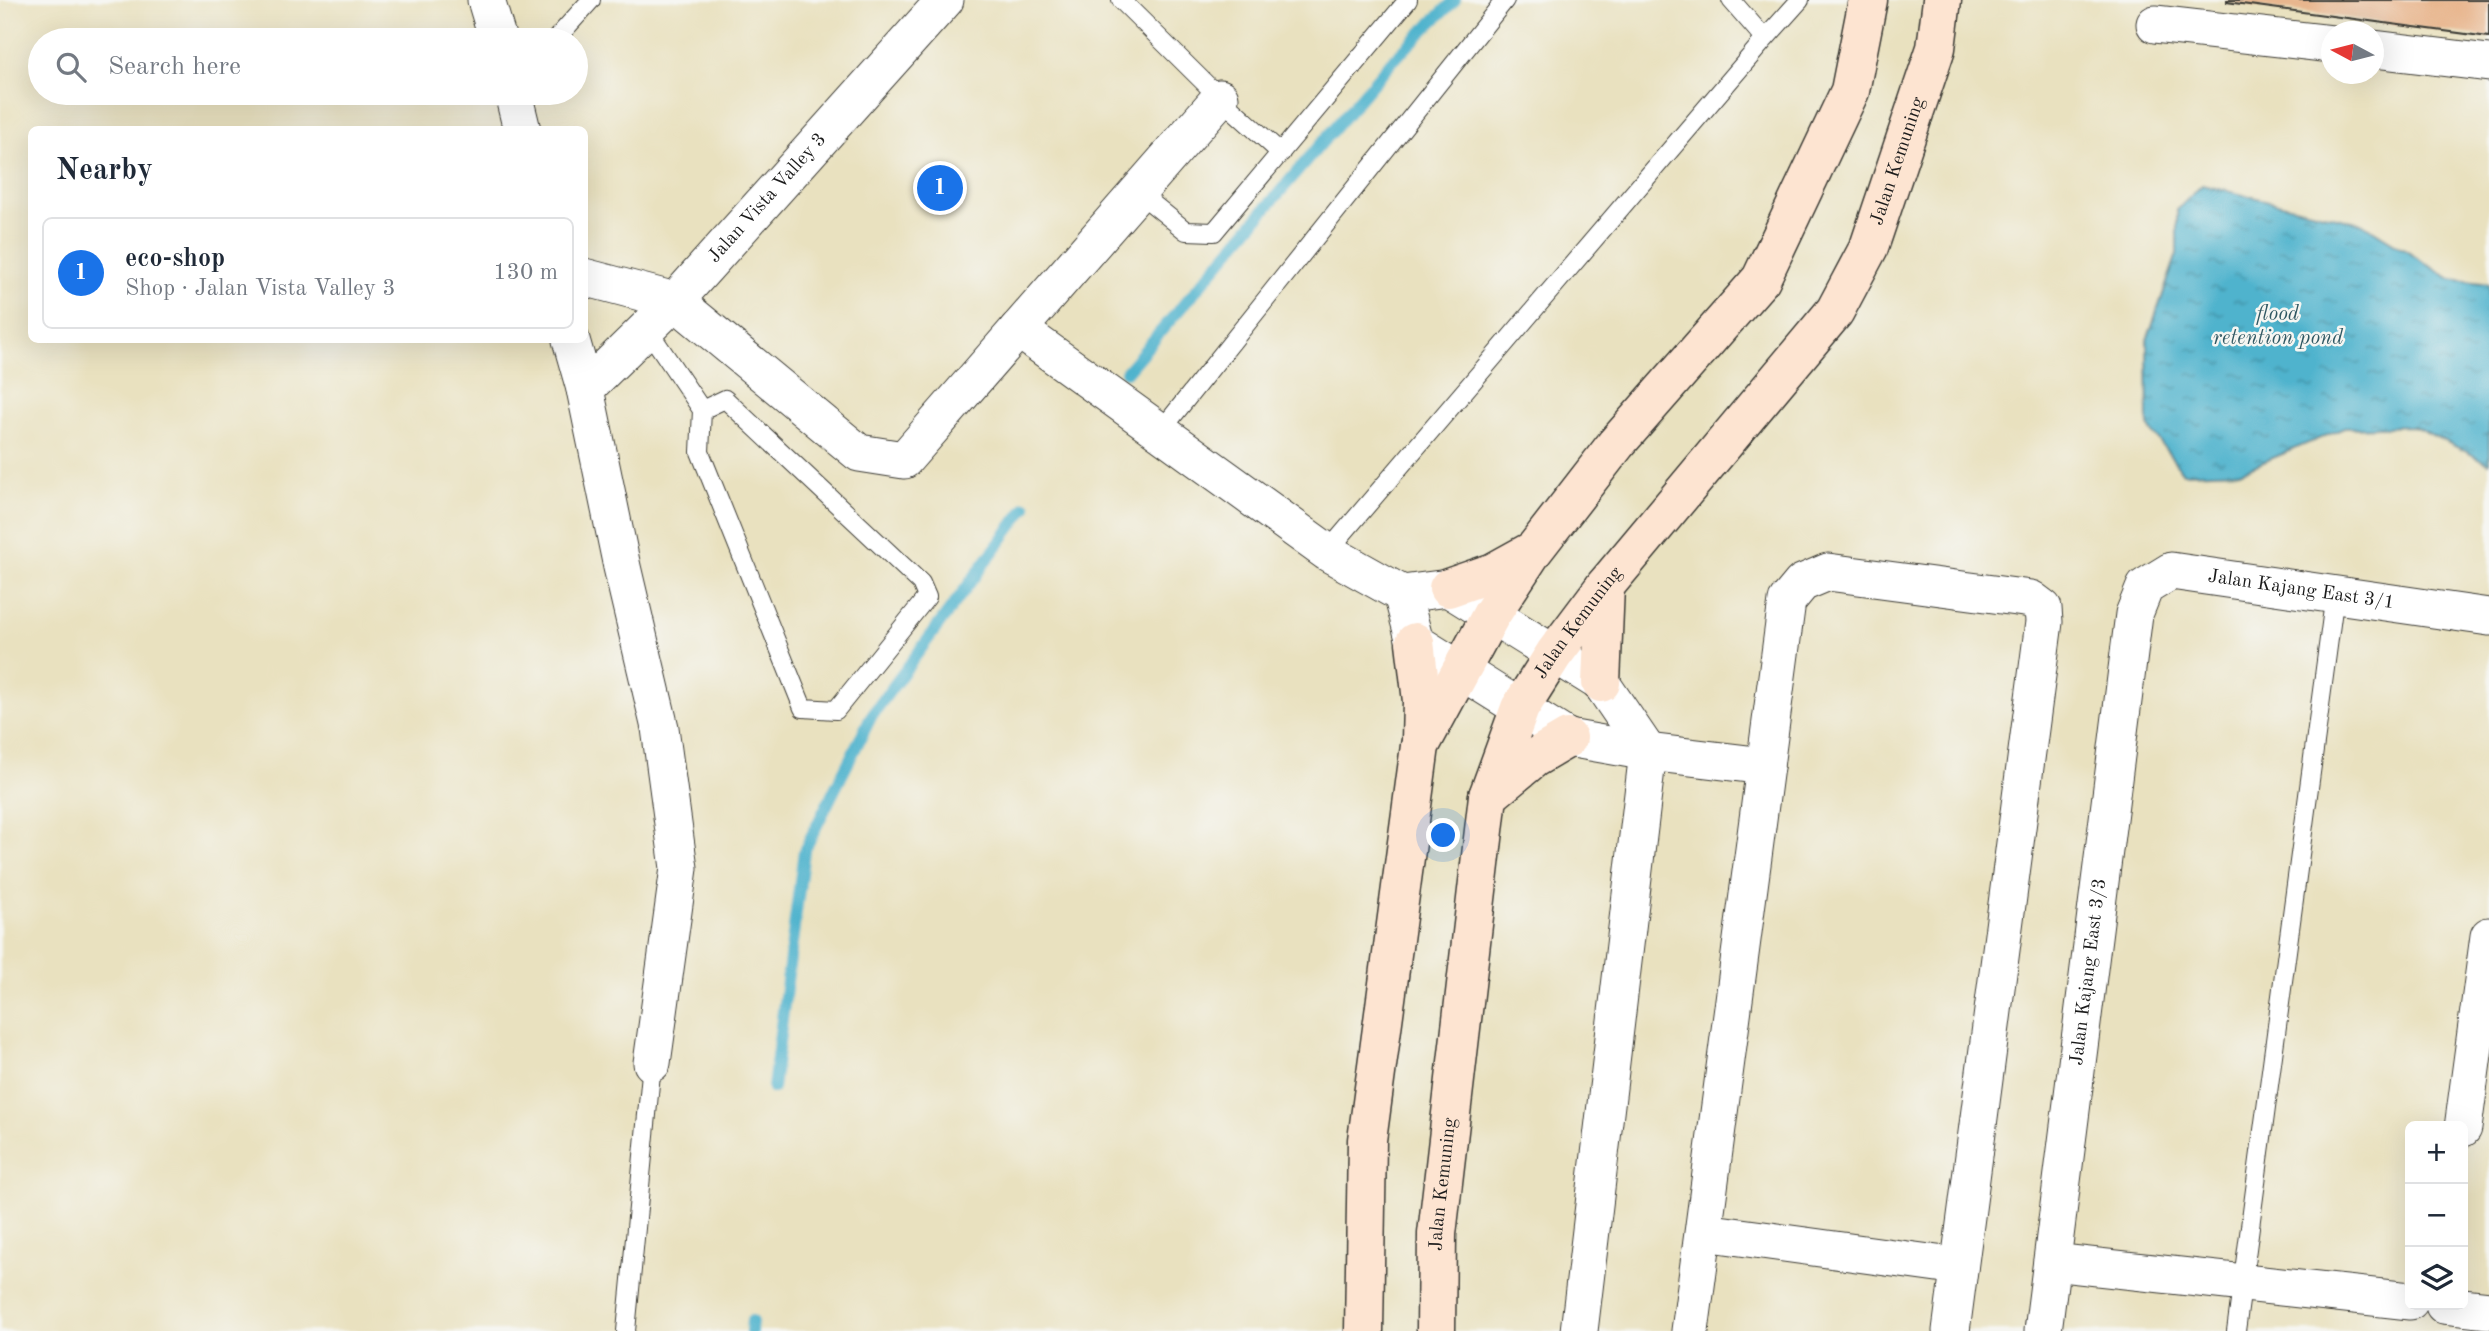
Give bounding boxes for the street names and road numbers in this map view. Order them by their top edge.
street label: Jalan Kemuning [1868,94,1929,228]
street label: Jalan Vista Valley 3 [705,130,830,266]
street label: Jalan Kemuning [1531,563,1627,682]
street label: Jalan Kajang East 3/1 [2207,567,2396,613]
street label: Jalan Kajang East 3/3 [2067,877,2110,1066]
street label: Jalan Kemuning [1427,1116,1460,1251]

